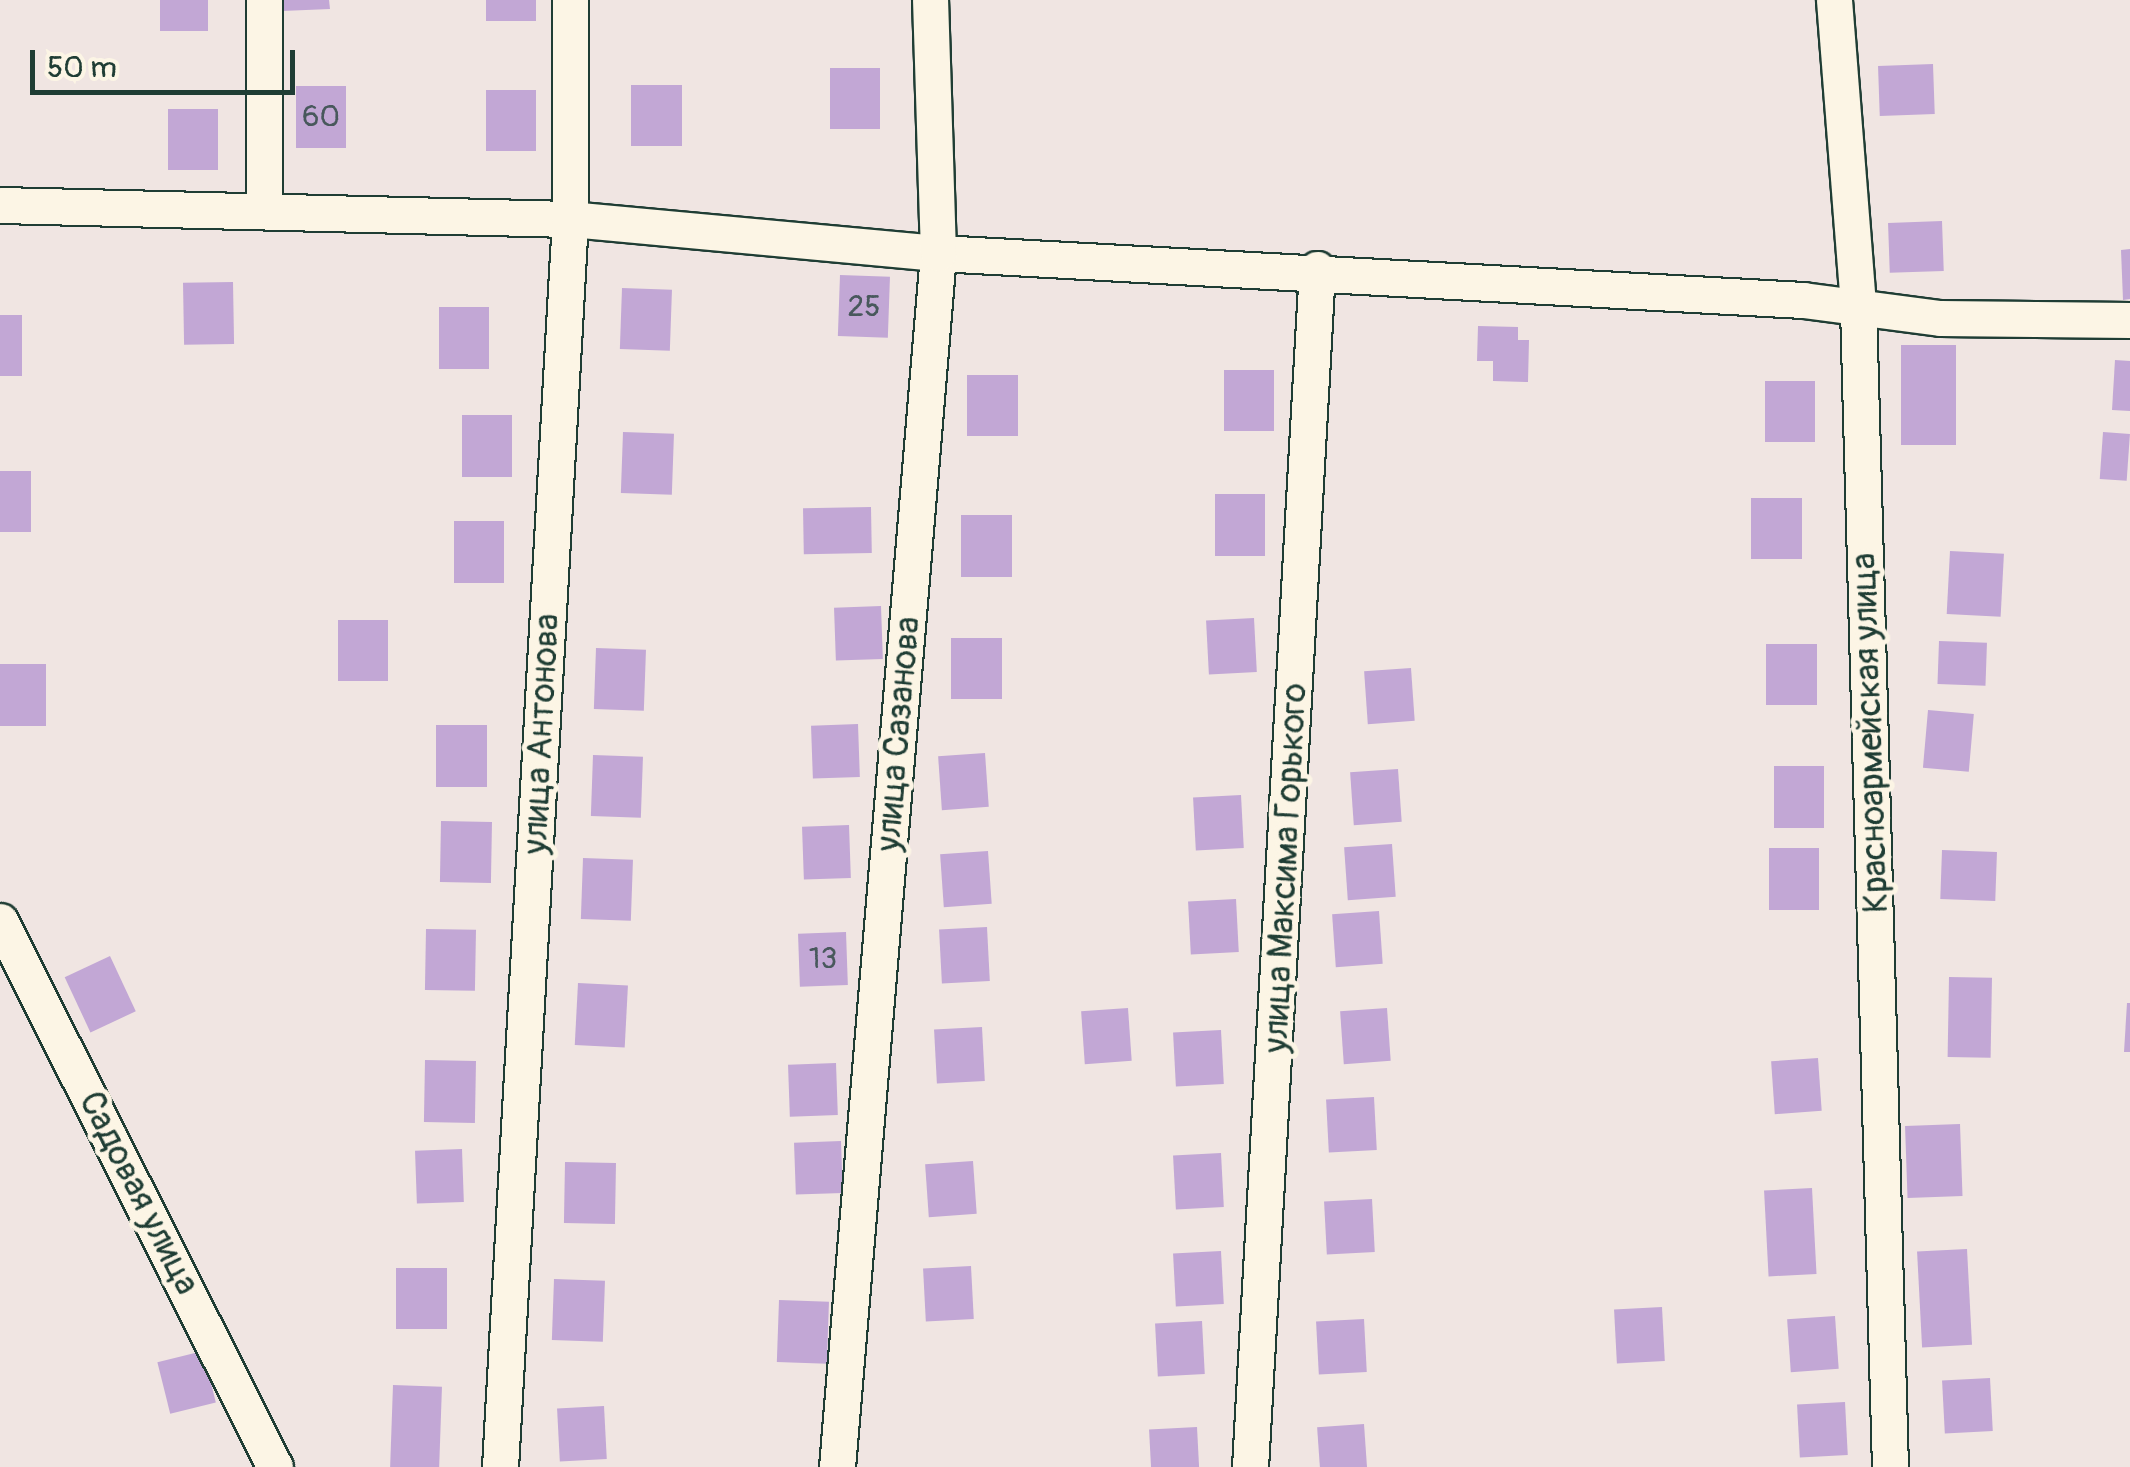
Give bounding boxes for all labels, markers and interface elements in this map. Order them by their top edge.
scale bar [35,30,300,92]
text: 50 m [47,49,117,86]
house number: 60 [302,99,340,135]
house number: 25 [847,289,881,325]
street label: Красноармейская улица [1843,552,1897,914]
street label: улица Антонова [514,613,568,855]
street label: улица Сазанова [867,615,929,853]
street label: улица Максима Горького [1254,682,1316,1054]
house number: 13 [809,941,837,977]
street label: Садовая улица [70,1084,208,1302]

